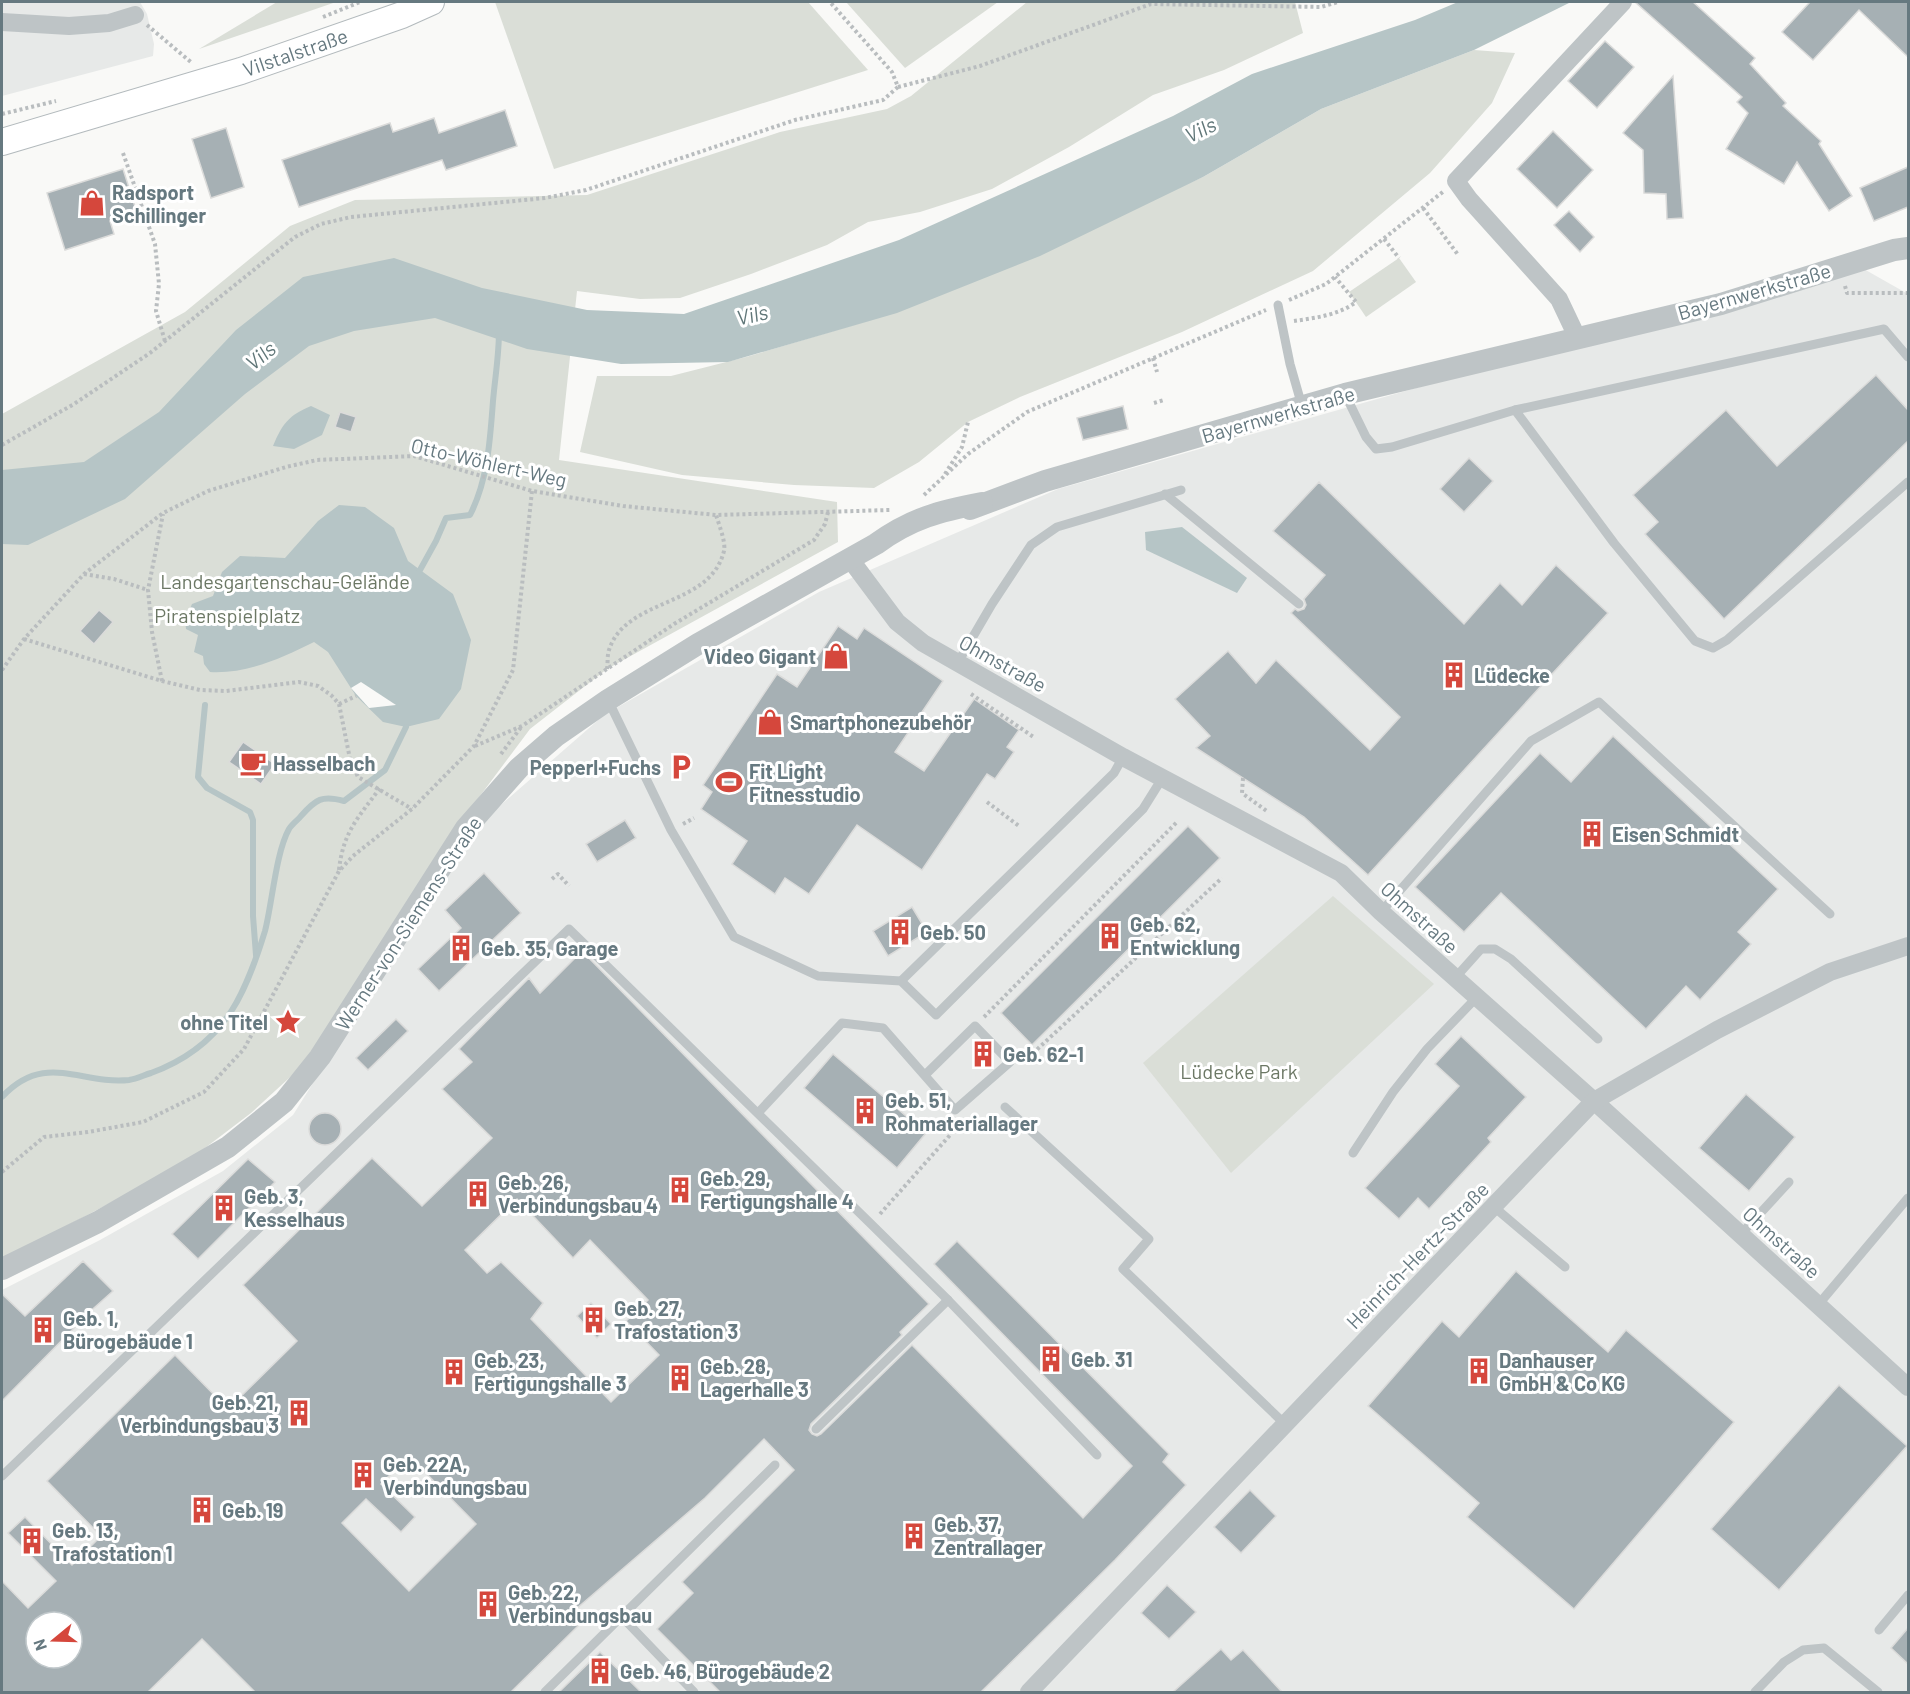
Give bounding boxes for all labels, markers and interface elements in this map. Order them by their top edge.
street label: Vilstalstraße [239,23,351,81]
water label: Vils [1180,111,1220,147]
place label: Radsport Schillinger [112,180,207,227]
shop icon: Radsport Schillinger [77,188,107,218]
street label: Bayernwerkstraße [1675,258,1833,324]
water label: Vils [734,298,770,330]
water label: Vils [240,335,280,375]
street label: Bayernwerkstraße [1199,381,1357,447]
street label: Otto-Wöhlert-Weg [409,432,569,492]
park label: Landesgartenschau-Gelände [160,569,410,593]
park label: Piratenspielplatz [154,603,300,627]
street label: Ohmstraße [955,629,1051,697]
shop icon: Video Gigant [821,641,851,671]
place label: Video Gigant [704,644,816,668]
building icon: Lüdecke [1439,660,1469,690]
place label: Lüdecke [1474,663,1550,687]
shop icon: Smartphonezubehör [755,707,785,737]
place label: Smartphonezubehör [790,710,972,734]
cafe icon: Hasselbach [238,748,268,778]
place label: Hasselbach [273,751,375,775]
parking icon: Pepperl+Fuchs [666,752,696,782]
place label: Pepperl+Fuchs [530,755,661,779]
place label: Fit Light Fitnesstudio [749,759,861,806]
sports icon: Fit Light Fitnesstudio [714,767,744,797]
street label: Werner-von-Siemens-Straße [330,812,486,1034]
building icon: Eisen Schmidt [1577,819,1607,849]
place label: Eisen Schmidt [1612,822,1739,846]
street label: Ohmstraße [1376,876,1464,958]
place label: Geb. 62, Entwicklung [1130,912,1240,959]
building icon: Geb. 50 [885,917,915,947]
place label: Geb. 50 [920,920,986,944]
building icon: Geb. 62, Entwicklung [1095,921,1125,951]
building icon: Geb. 35, Garage [446,933,476,963]
place label: Geb. 35, Garage [481,936,619,960]
place icon: ohne Titel [273,1007,303,1037]
place label: ohne Titel [180,1010,268,1034]
building icon: Geb. 62-1 [968,1039,998,1069]
place label: Geb. 62-1 [1003,1042,1084,1066]
park label: Lüdecke Park [1180,1059,1298,1083]
place label: Geb. 51, Rohmateriallager [885,1088,1038,1135]
building icon: Geb. 51, Rohmateriallager [850,1096,880,1126]
place label: Geb. 29, Fertigungshalle 4 [700,1166,854,1213]
place label: Geb. 26, Verbindungsbau 4 [498,1170,658,1217]
building icon: Geb. 29, Fertigungshalle 4 [665,1175,695,1205]
street label: Heinrich-Hertz-Straße [1341,1177,1493,1333]
building icon: Geb. 26, Verbindungsbau 4 [463,1179,493,1209]
place label: Geb. 3, Kesselhaus [244,1184,345,1231]
building icon: Geb. 3, Kesselhaus [209,1193,239,1223]
street label: Ohmstraße [1738,1201,1826,1283]
place label: Geb. 27, Trafostation 3 [614,1296,738,1343]
building icon: Geb. 27, Trafostation 3 [579,1305,609,1335]
place label: Geb. 1, Bürogebäude 1 [63,1306,193,1353]
building icon: Geb. 1, Bürogebäude 1 [28,1315,58,1345]
building icon: Geb. 31 [1036,1344,1066,1374]
place label: Geb. 31 [1071,1347,1133,1371]
place label: Geb. 23, Fertigungshalle 3 [474,1348,626,1395]
place label: Danhauser GmbH & Co KG [1499,1348,1625,1395]
place label: Geb. 28, Lagerhalle 3 [700,1354,809,1401]
building icon: Danhauser GmbH & Co KG [1464,1356,1494,1386]
building icon: Geb. 23, Fertigungshalle 3 [439,1357,469,1387]
building icon: Geb. 28, Lagerhalle 3 [665,1363,695,1393]
place label: Geb. 21, Verbindungsbau 3 [120,1390,279,1437]
building icon: Geb. 21, Verbindungsbau 3 [284,1398,314,1428]
place label: Geb. 22A, Verbindungsbau [383,1452,527,1499]
building icon: Geb. 22A, Verbindungsbau [348,1460,378,1490]
building icon: Geb. 19 [187,1495,217,1525]
place label: Geb. 19 [222,1498,283,1522]
place label: Geb. 37, Zentrallager [934,1512,1043,1559]
place label: Geb. 13, Trafostation 1 [52,1518,173,1565]
building icon: Geb. 37, Zentrallager [899,1521,929,1551]
building icon: Geb. 13, Trafostation 1 [17,1526,47,1556]
place label: Geb. 22, Verbindungsbau [508,1580,652,1627]
building icon: Geb. 22, Verbindungsbau [473,1589,503,1619]
north arrow [24,1610,84,1670]
text: N [29,1637,50,1653]
building icon: Geb. 46, Bürogebäude 2 [585,1656,615,1686]
place label: Geb. 46, Bürogebäude 2 [620,1659,830,1683]

